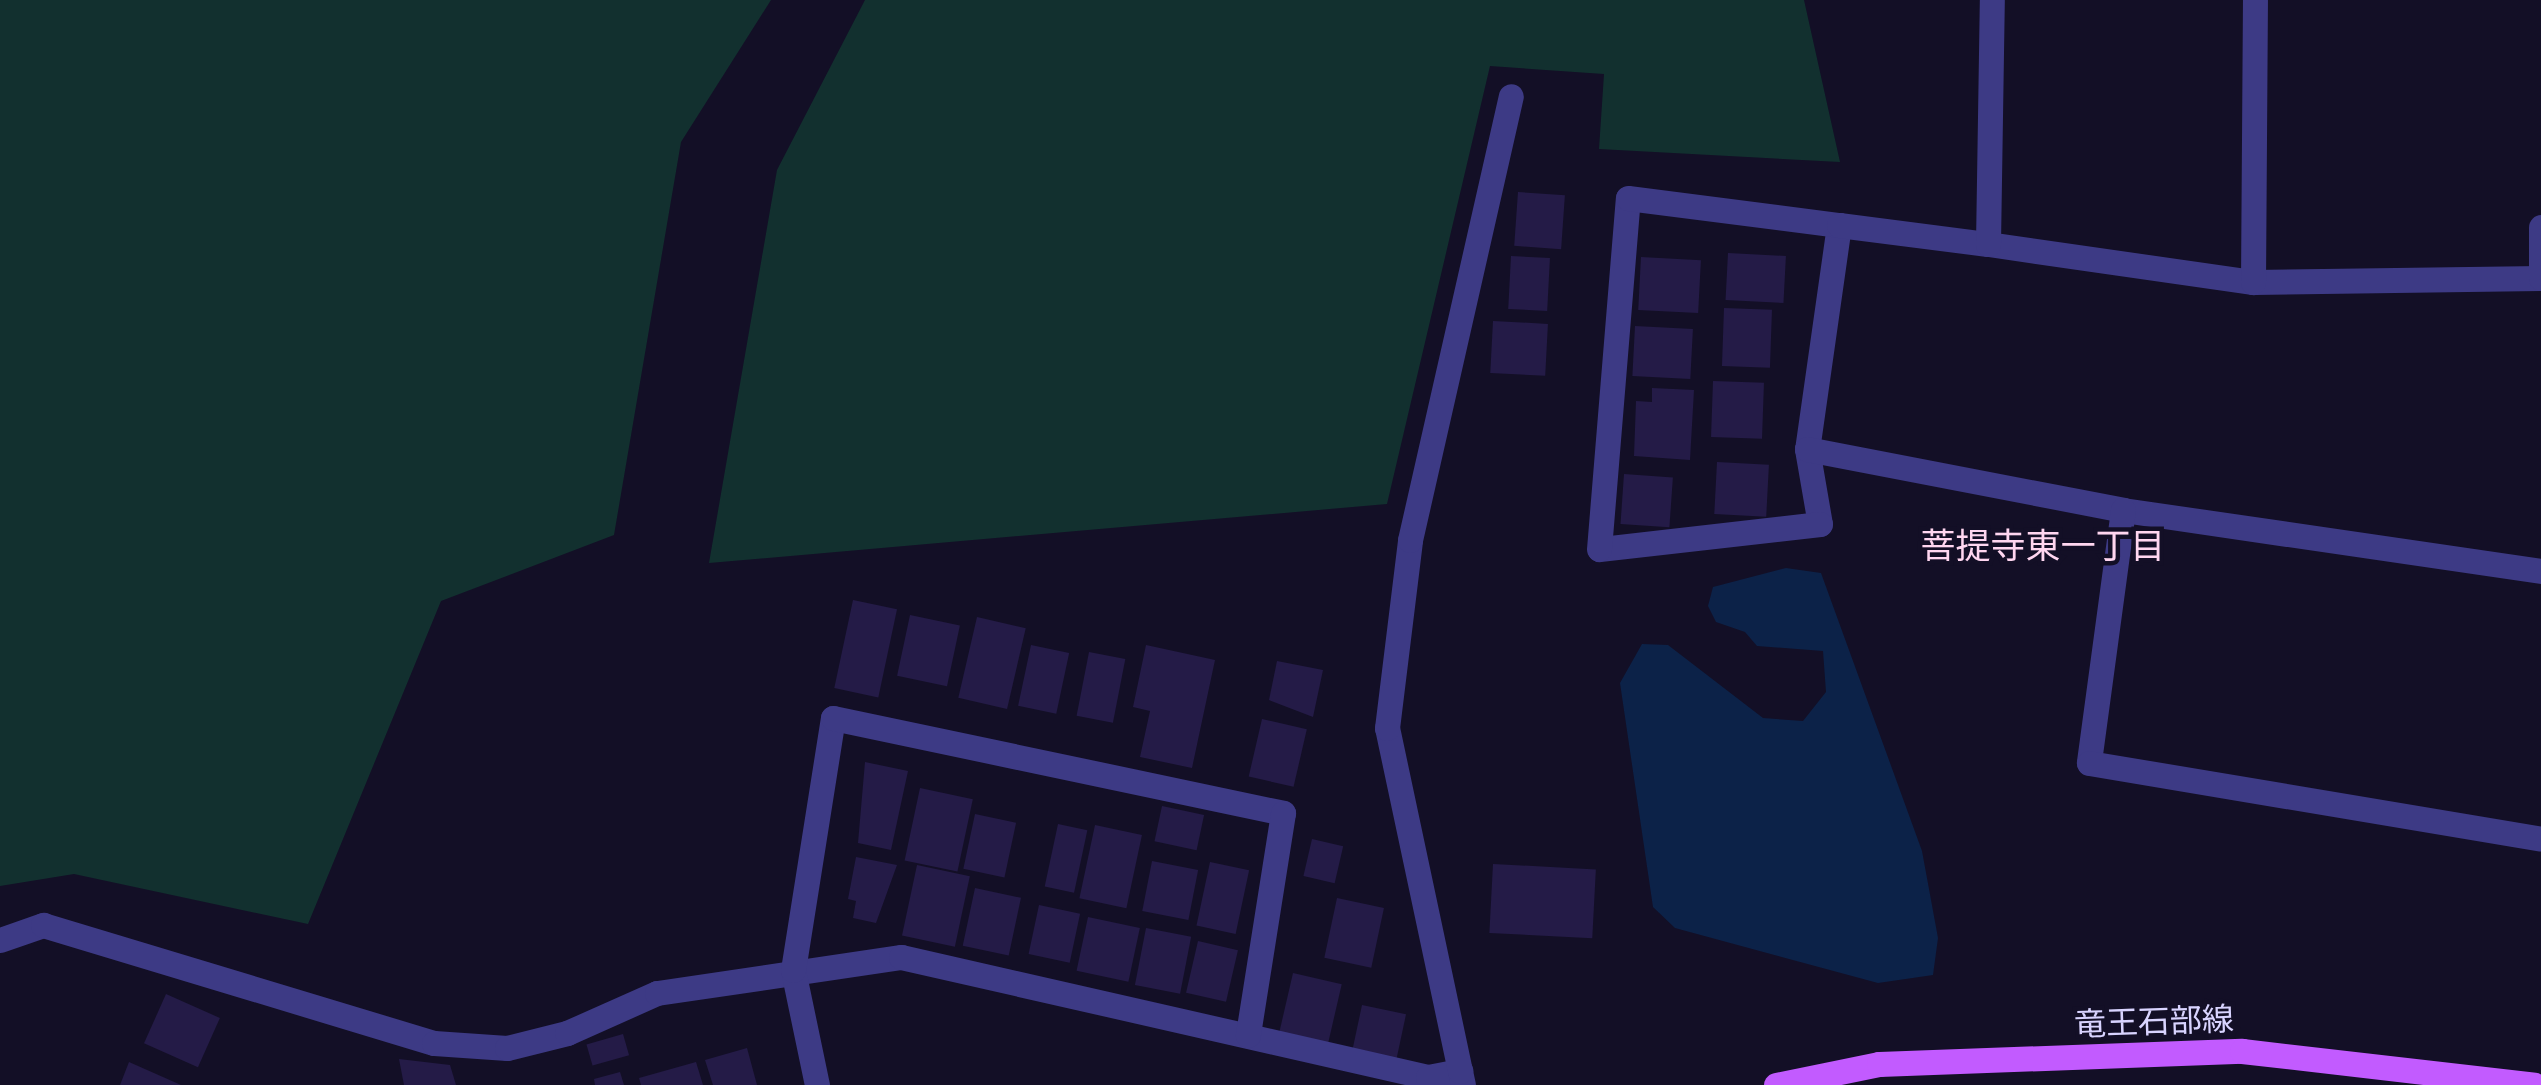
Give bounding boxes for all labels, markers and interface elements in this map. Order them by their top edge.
district label: 菩提寺東一丁目 [1921,525,2165,567]
street label: 竜王石部線 [2073,1000,2235,1044]

